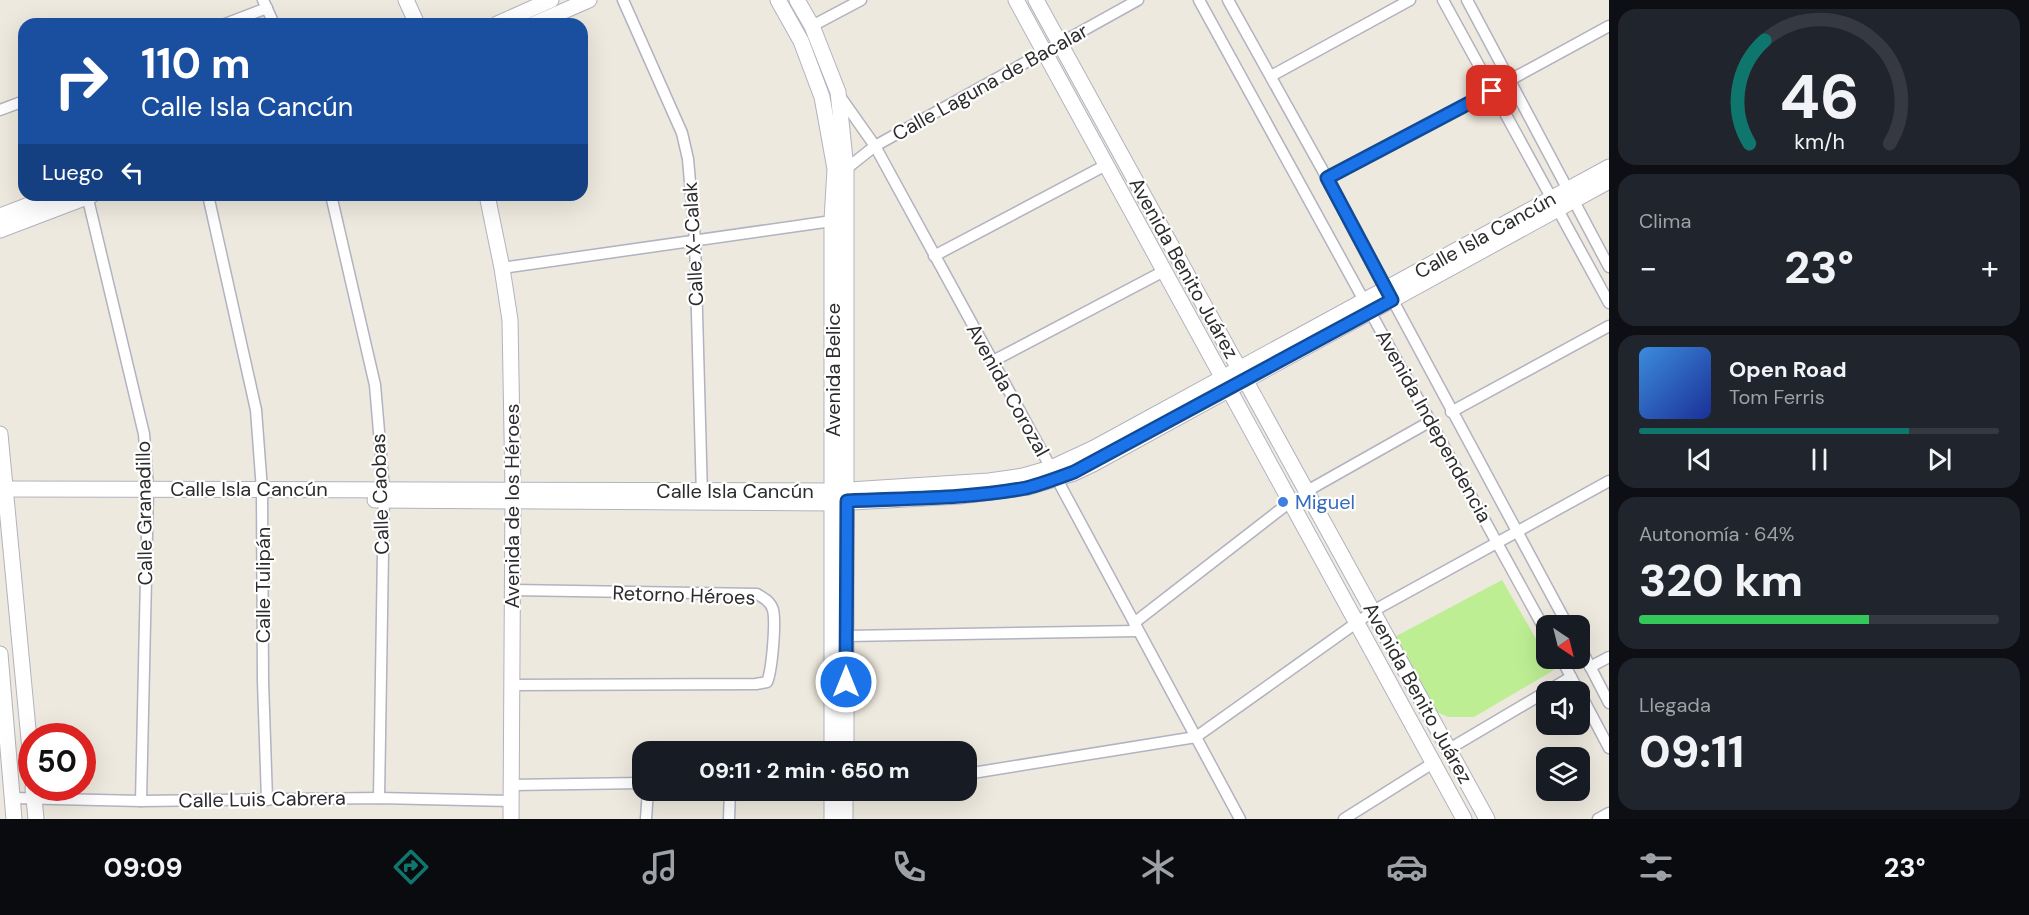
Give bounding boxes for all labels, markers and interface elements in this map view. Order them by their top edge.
street label: Calle Laguna de Bacalar [888,17,1092,147]
text: 110 m [141,36,251,91]
icon: right [42,42,120,120]
text: 46 [1779,56,1859,137]
pin [1466,65,1517,116]
icon: arrive [1475,74,1508,107]
text: Calle Isla Cancún [141,89,353,124]
text: km/h [1794,128,1844,156]
icon: left [116,156,149,189]
text: Luego [42,158,104,187]
street label: Avenida Benito Juárez [1123,173,1245,363]
street label: Calle X-Calak [677,181,709,307]
street label: Calle Isla Cancún [1410,186,1560,284]
text: Clima [1639,208,1691,234]
text: 23° [1784,238,1854,297]
text: − [1639,246,1657,289]
text: + [1981,246,1999,289]
street label: Avenida Belice [820,303,846,437]
street label: Avenida Corozal [961,319,1055,461]
street label: Avenida Independencia [1370,325,1498,527]
text: Open Road [1729,355,1847,384]
text: Tom Ferris [1729,384,1825,410]
street label: Avenida de los Héroes [499,404,525,608]
street label: Calle Caobas [365,433,395,555]
street label: Calle Granadillo [130,440,158,586]
icon: previous [1683,443,1716,476]
icon: pause [1803,443,1836,476]
icon: next [1923,443,1956,476]
street label: Calle Isla Cancún [170,476,328,502]
street label: Calle Isla Cancún [656,478,814,504]
place label: Miguel [1295,489,1355,515]
marker: Miguel [1276,495,1290,509]
text: Autonomía · 64% [1639,521,1794,547]
street label: Calle Tulipán [250,527,276,643]
text: 320 km [1639,551,1803,610]
street label: Retorno Héroes [612,580,756,610]
street label: Avenida Benito Juárez [1357,598,1479,788]
north arrow [1536,615,1590,669]
map controls [1536,615,1590,801]
position arrow [814,650,878,714]
button: sound [1536,681,1590,735]
text: Llegada [1639,692,1711,718]
text: 09:11 [1639,722,1744,781]
speed limit sign: 50 [18,723,96,801]
button: layers [1536,747,1590,801]
text: 09:11 · 2 min · 650 m [699,756,910,785]
street label: Calle Luis Cabrera [178,785,346,813]
icon: directions [390,846,432,888]
icon: music [639,846,681,888]
icon: phone [888,846,930,888]
icon: climate [1137,846,1179,888]
icon: car [1386,846,1428,888]
icon: filters [1635,846,1677,888]
text: 09:09 [104,850,183,885]
text: 23° [1884,850,1925,885]

